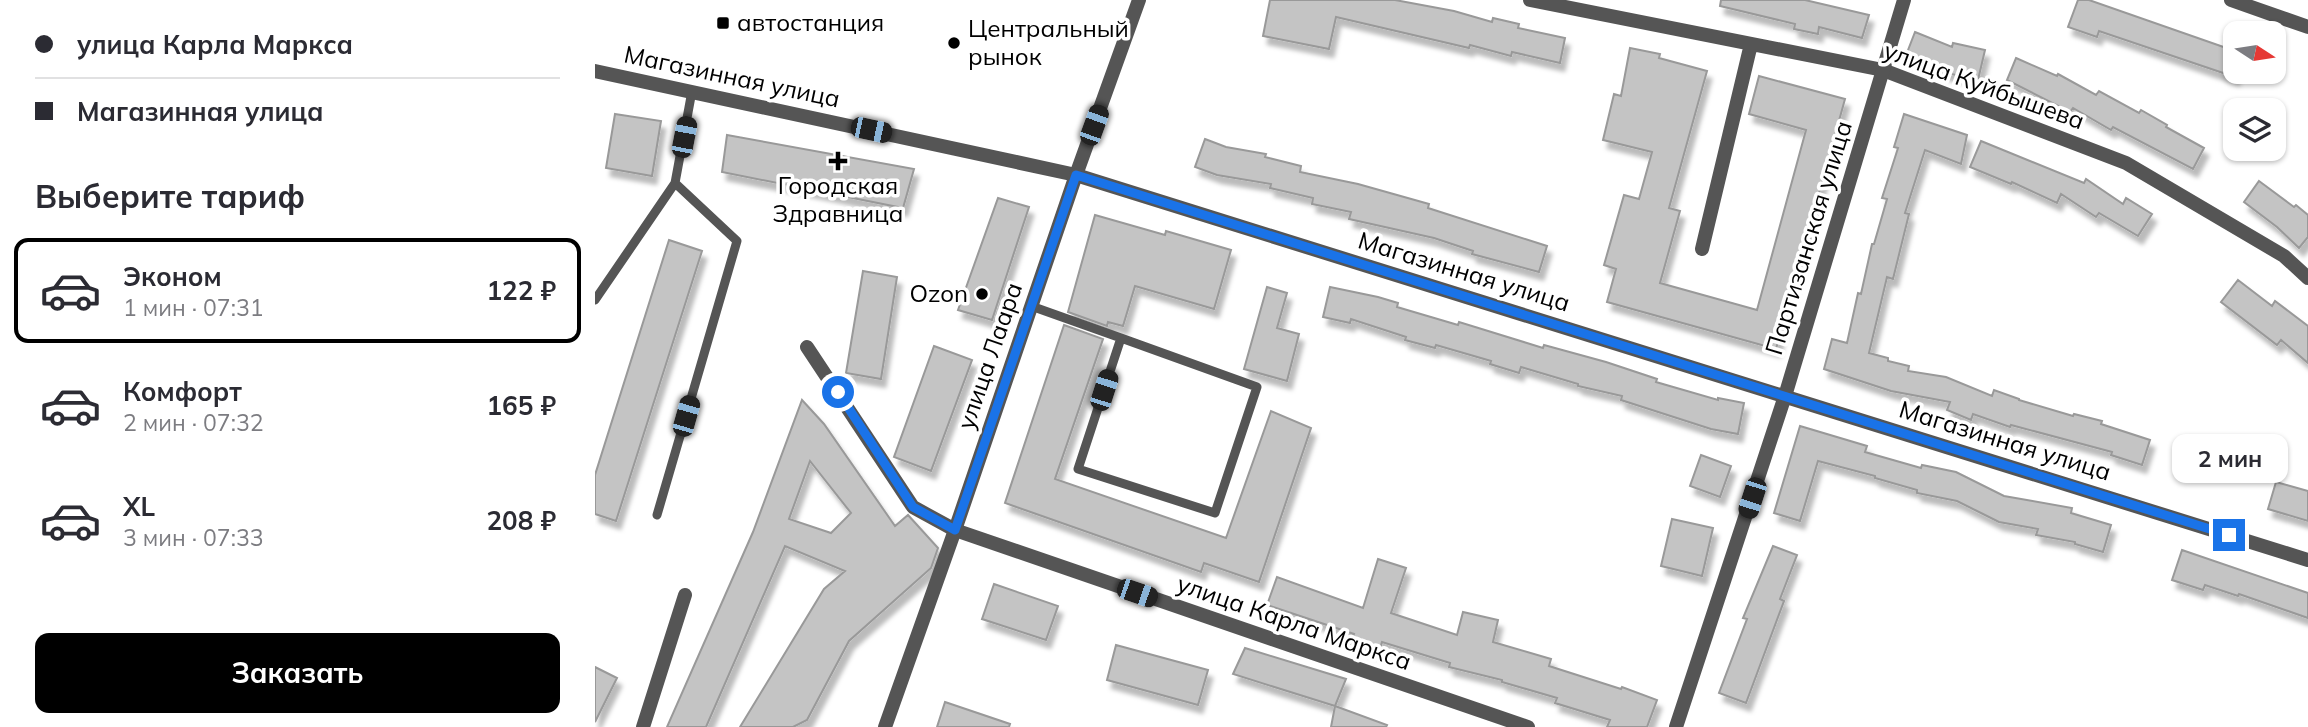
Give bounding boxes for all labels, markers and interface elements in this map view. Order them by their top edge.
place label: автостанция [737,7,884,37]
place label: Центральный рынок [968,13,1129,71]
marker: автостанция [715,15,731,31]
north arrow [2223,21,2285,84]
map controls [2223,21,2286,161]
text: улица Карла Маркса [77,28,353,61]
marker: Центральный рынок [946,35,962,51]
street label: улица Куйбышева [1880,35,2089,135]
street label: Магазинная улица [622,39,843,114]
text: Магазинная улица [77,95,324,128]
button: layers [2223,98,2286,161]
car [1077,102,1112,148]
car [670,114,699,160]
car [849,115,894,145]
street label: Партизанская улица [1758,117,1858,358]
marker: Городская Здравница [830,153,846,169]
place label: Городская Здравница [773,170,903,228]
text: Выберите тариф [35,176,305,216]
street label: Магазинная улица [1355,225,1574,318]
icon: car [39,259,102,322]
text: Эконом [123,260,222,293]
text: 122 ₽ [486,274,556,307]
place label: Ozon [909,278,968,308]
street label: улица Лаара [950,278,1028,433]
marker: Ozon [974,286,990,302]
text: 1 мин · 07:31 [123,293,263,322]
car [1088,367,1121,413]
icon: car [39,374,102,437]
text: Комфорт [123,375,242,408]
route start [822,376,854,408]
text: 165 ₽ [486,389,556,422]
car [671,393,702,439]
street label: Магазинная улица [1896,394,2115,487]
text: 2 мин · 07:32 [123,408,263,437]
callout: 2 мин [2171,434,2287,482]
text: 2 мин [2198,444,2262,473]
car [1736,475,1769,521]
icon: car [39,489,102,552]
text: XL [123,490,155,523]
text: 208 ₽ [486,504,556,537]
route end [2213,519,2245,551]
text: 3 мин · 07:33 [123,523,263,552]
street label: улица Карла Маркса [1173,568,1415,676]
car [1114,576,1161,610]
button: Заказать [35,633,560,713]

